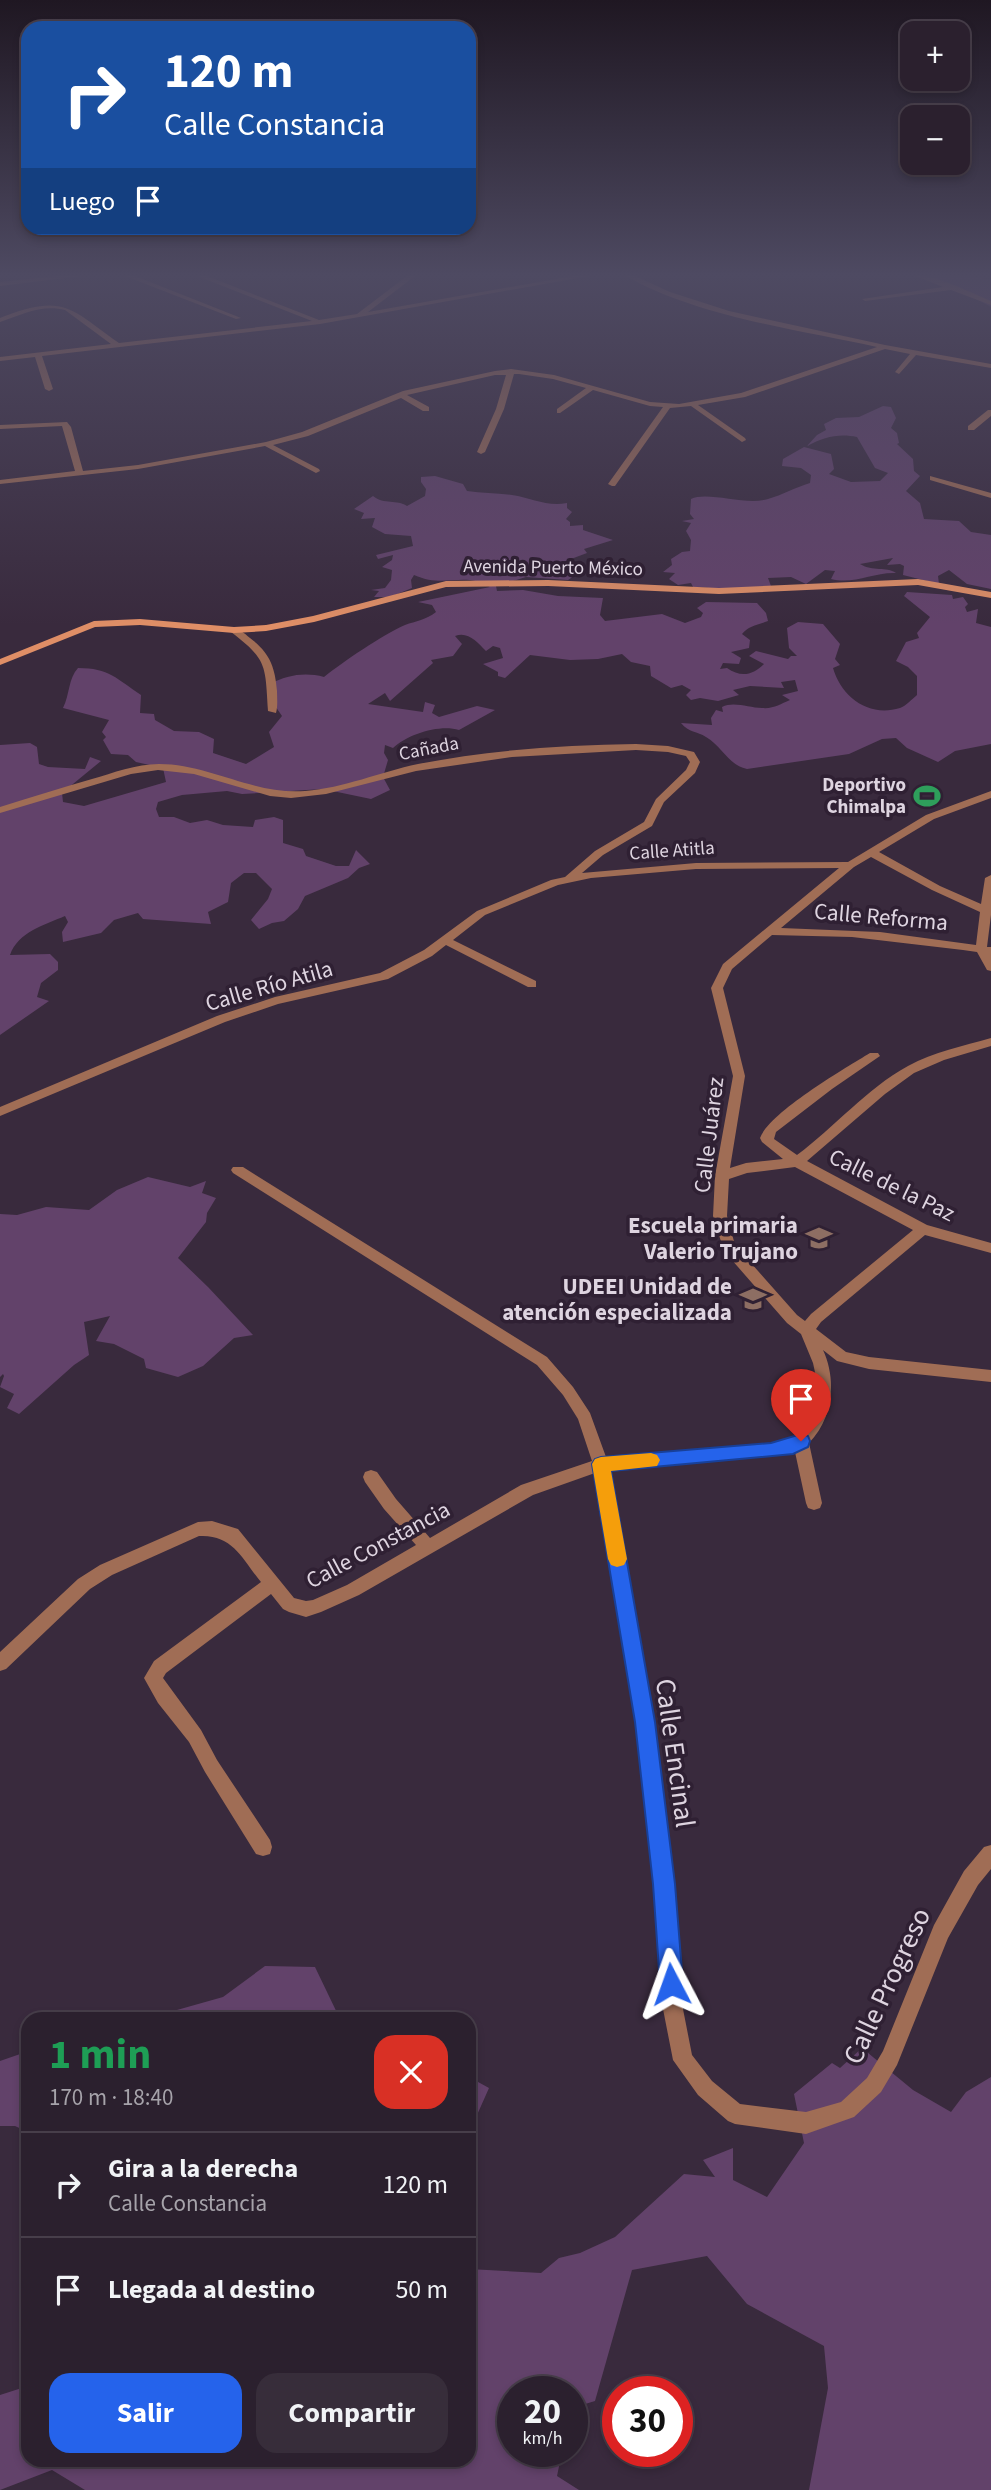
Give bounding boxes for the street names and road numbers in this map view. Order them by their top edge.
street label: Avenida Puerto México [463,553,643,583]
street label: Cañada [397,730,461,768]
street label: Calle Atitla [628,835,716,867]
street label: Calle Reforma [813,895,949,939]
street label: Calle Río Atila [201,952,337,1020]
street label: Calle Juárez [686,1075,733,1195]
street label: Calle de la Paz [823,1140,961,1230]
street label: Calle Constancia [300,1493,456,1597]
street label: Calle Encinal [645,1676,705,1830]
street label: Calle Progreso [833,1901,941,2071]

